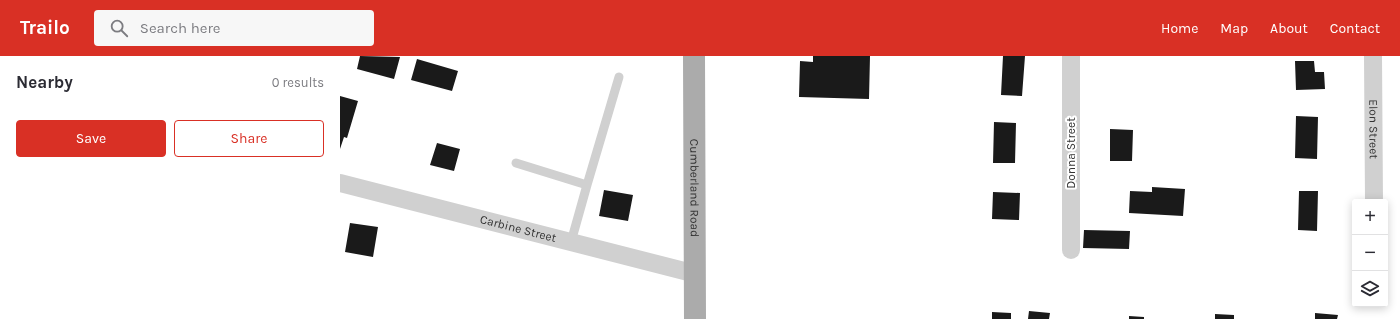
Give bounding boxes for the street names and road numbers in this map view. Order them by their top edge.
street label: Elon Street [1366,99,1381,159]
street label: Donna Street [1064,117,1078,189]
street label: Cumberland Road [687,139,702,237]
street label: Carbine Street [479,212,558,245]

